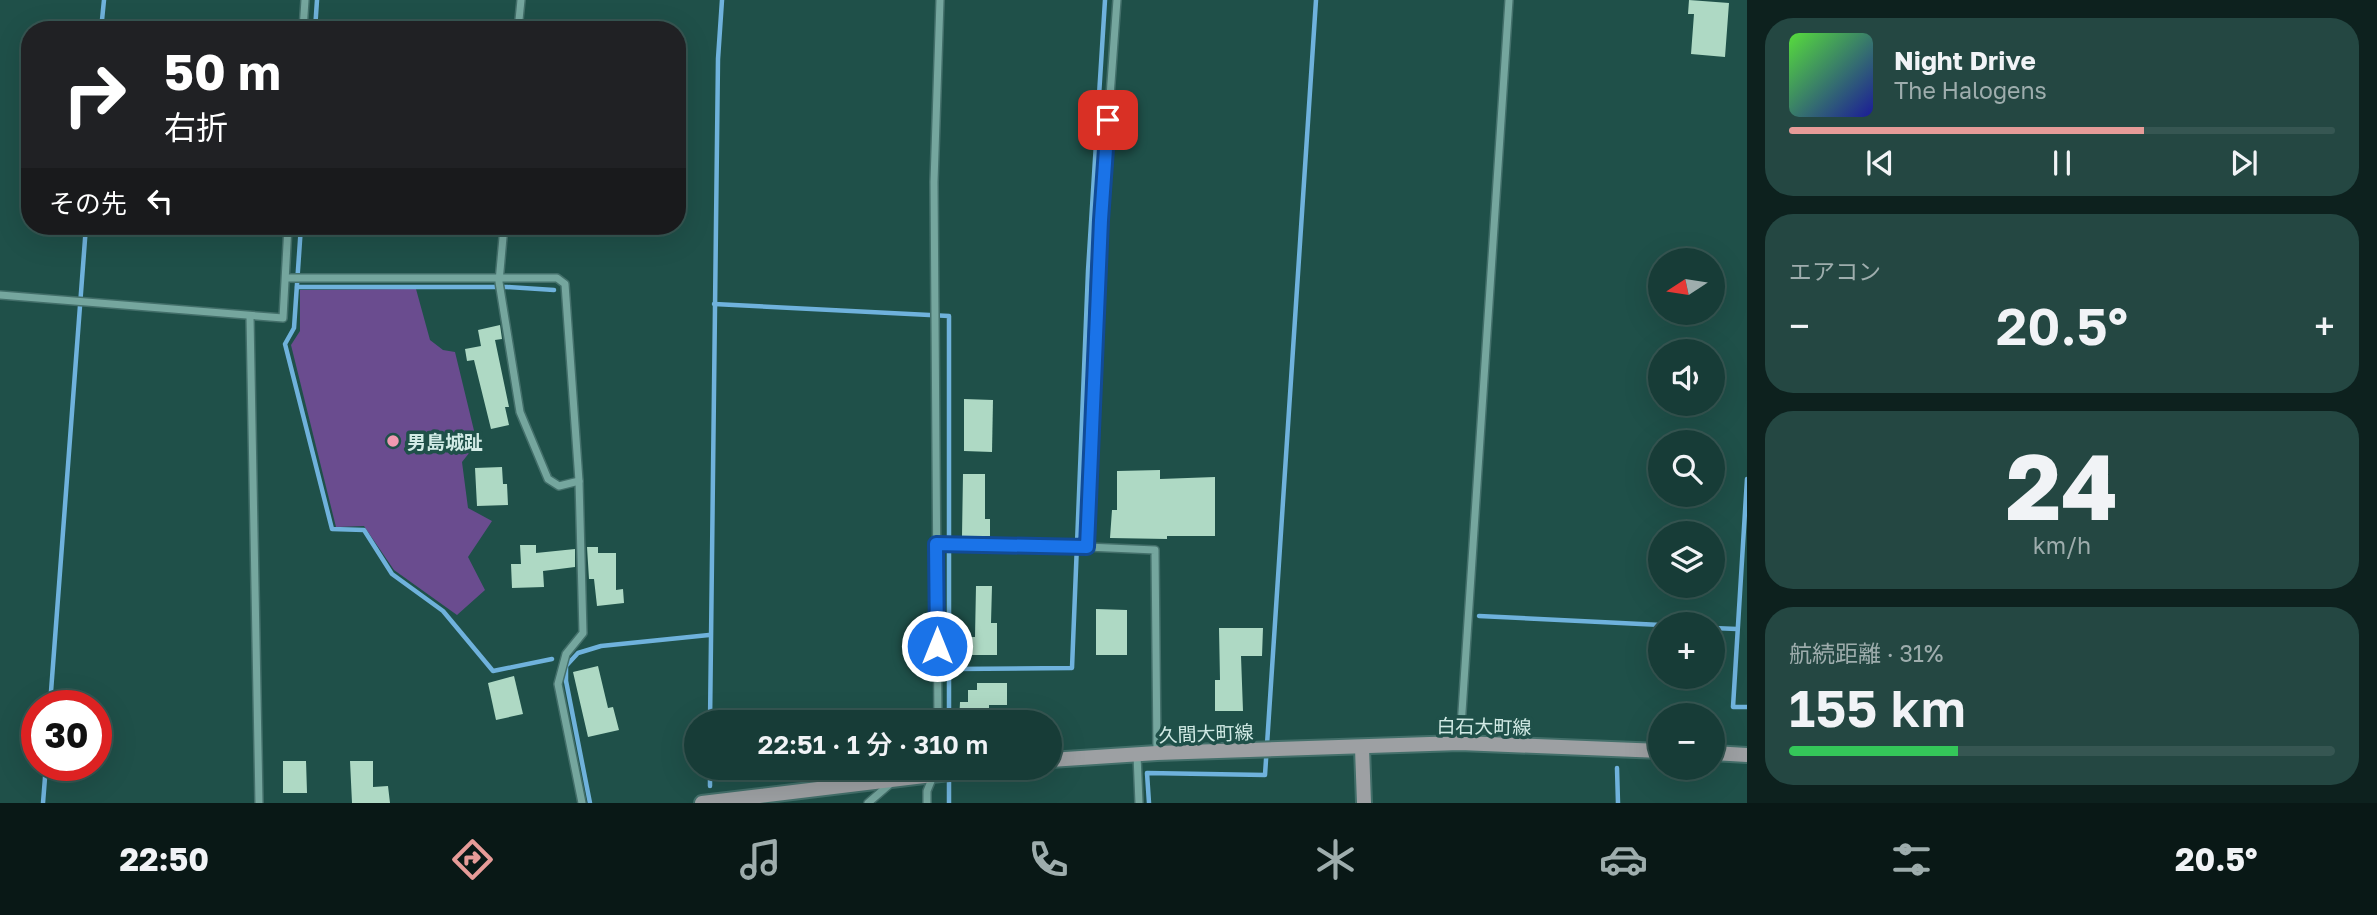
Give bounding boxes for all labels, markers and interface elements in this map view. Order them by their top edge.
text: 50 m [164,42,281,101]
text: Night Drive [1894,45,2036,76]
icon: right [49,49,140,140]
text: The Halogens [1894,76,2047,104]
pin [1078,90,1138,150]
icon: arrive [1089,101,1127,139]
text: 右折 [164,108,228,146]
icon: previous [1861,144,1899,182]
icon: pause [2043,144,2081,182]
icon: next [2225,144,2263,182]
icon: left [141,182,179,220]
text: その先 [49,188,127,219]
north arrow [1648,248,1726,326]
map controls [1648,248,1725,780]
text: エアコン [1789,257,1881,285]
text: 20.5° [1996,294,2128,356]
text: − [1789,303,1810,348]
text: + [2314,303,2335,348]
button: sound [1648,339,1725,416]
place label: 男島城趾 [407,430,483,453]
button: search [1648,430,1725,507]
text: 24 [2006,431,2118,540]
marker: 男島城趾 [385,433,401,449]
button: layers [1648,521,1725,598]
text: km/h [2033,531,2091,559]
position arrow [900,609,974,683]
button: + [1648,612,1725,689]
text: 航続距離 · 31% [1789,639,1943,667]
text: 155 km [1789,676,1966,738]
speed limit sign: 30 [21,690,112,781]
button: − [1648,703,1725,780]
street label: 白石大町線 [1436,714,1532,738]
street label: 久間大町線 [1158,720,1254,746]
text: 22:51 · 1 分 · 310 m [758,729,988,760]
icon: directions [448,835,497,884]
icon: music [736,835,785,884]
icon: phone [1024,835,1073,884]
icon: climate [1311,835,1360,884]
icon: car [1599,835,1648,884]
icon: filters [1887,835,1936,884]
text: 22:50 [119,840,209,878]
text: 20.5° [2175,840,2258,878]

